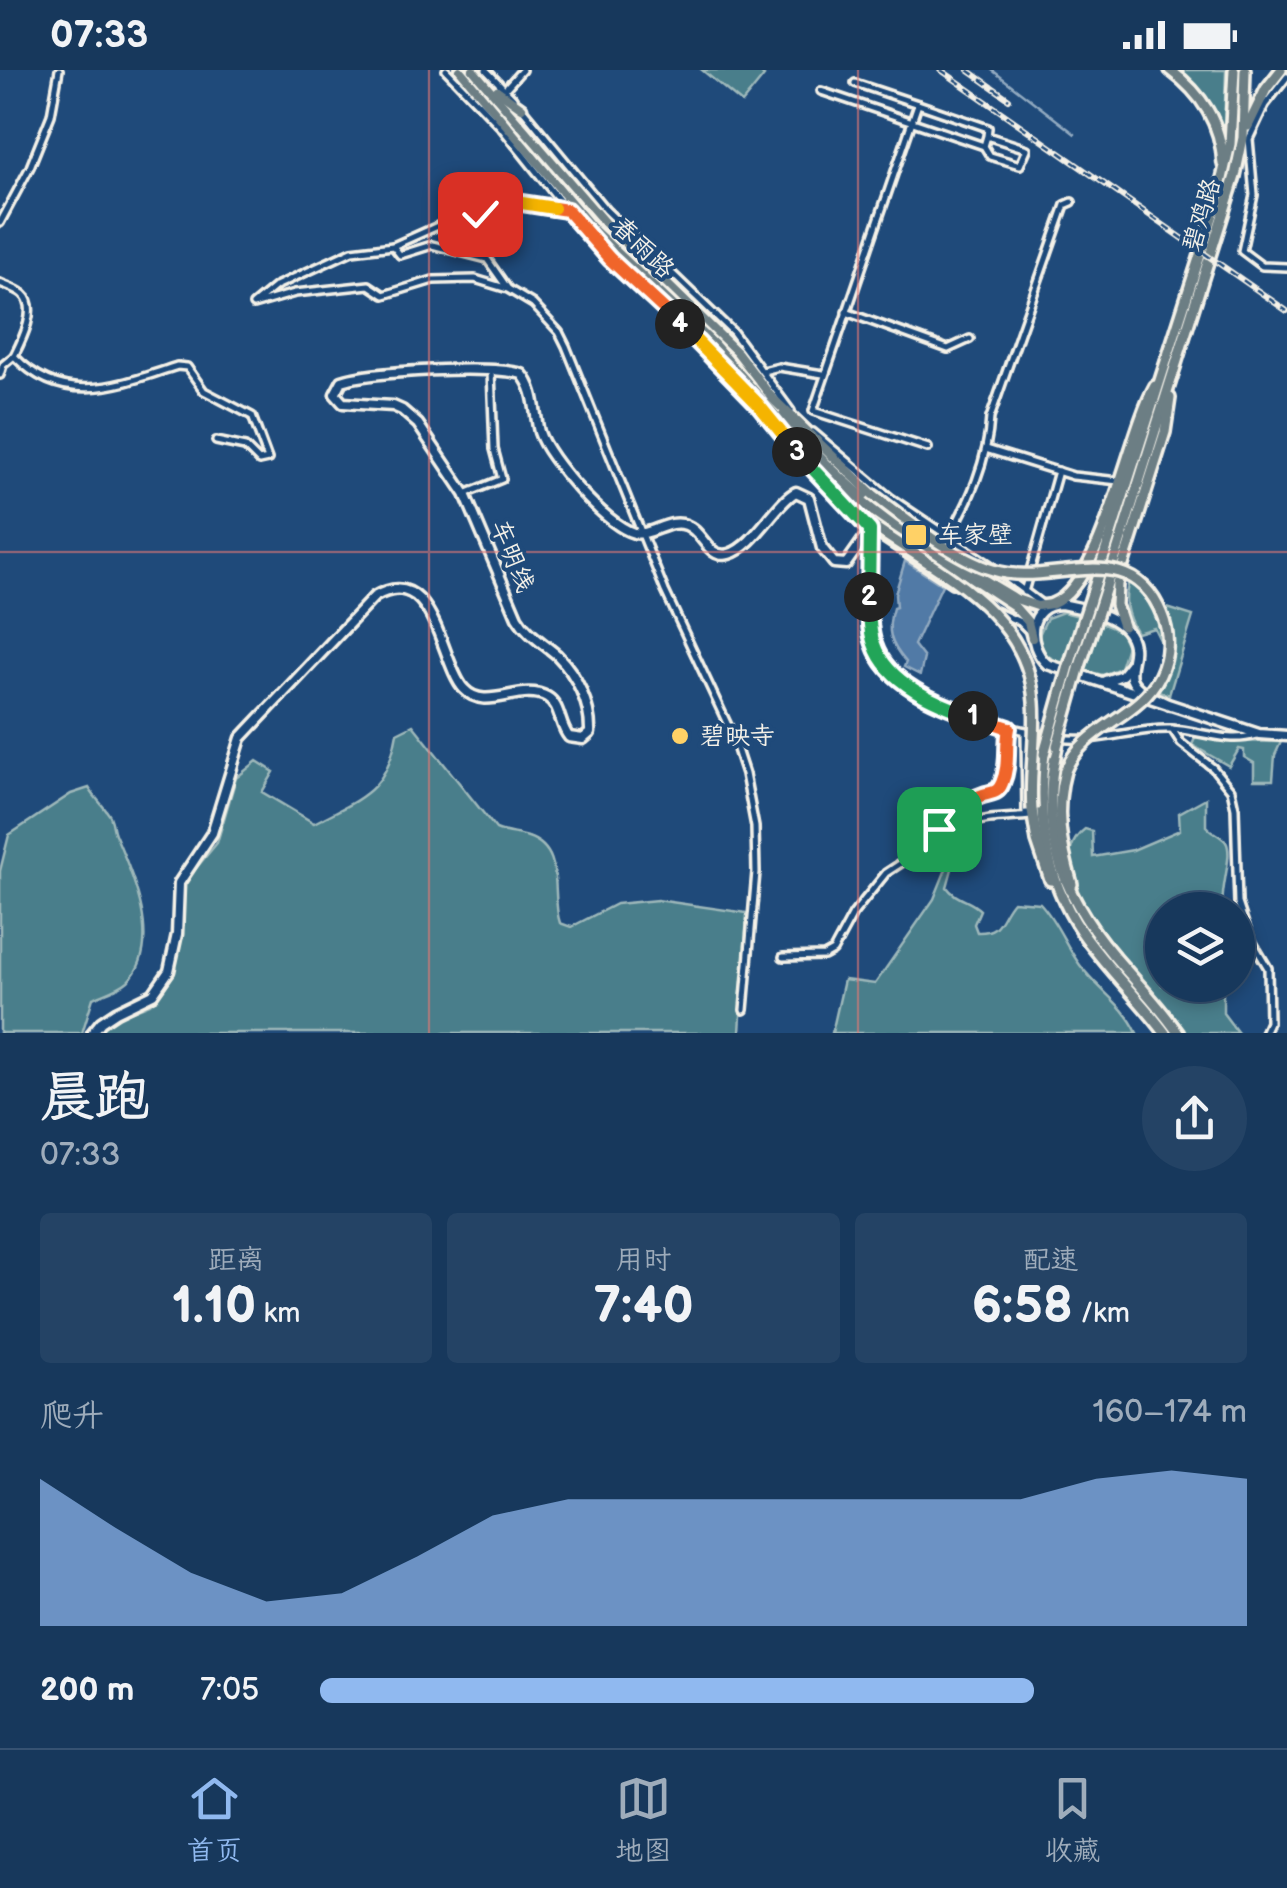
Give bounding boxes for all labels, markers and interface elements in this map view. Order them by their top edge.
text: 07:33 [50,13,148,58]
pin [438,172,523,257]
street label: 碧鸡路 [1176,175,1228,255]
icon: check [453,187,508,242]
street label: 春雨路 [605,211,681,285]
pin: 4 [655,299,705,349]
text: 4 [672,307,688,340]
pin: 3 [772,427,822,477]
text: 3 [789,435,805,468]
street label: 车明线 [484,515,540,597]
place label: 车家壁 [938,520,1013,551]
marker: 车家壁 [903,522,929,548]
pin: 2 [844,572,894,622]
text: 2 [861,580,877,613]
pin: 1 [948,691,998,741]
text: 1 [967,699,979,732]
place label: 碧映寺 [700,721,775,752]
marker: 碧映寺 [669,725,691,747]
pin [897,787,982,872]
icon: arrive [912,802,967,857]
map controls [1145,892,1255,1002]
button: layers [1145,892,1255,1002]
text: 晨跑 [40,1065,150,1132]
button: share [1142,1066,1247,1171]
text: 07:33 [40,1136,120,1175]
text: 距离 [208,1244,264,1277]
text: 用时 [615,1244,672,1277]
text: 配速 [1023,1244,1079,1277]
text: 1.10 [172,1277,256,1337]
text: 7:40 [593,1277,694,1337]
text: 6:58 [972,1277,1073,1337]
text: km [256,1297,301,1330]
text: /km [1073,1297,1130,1330]
text: 160–174 m [1092,1393,1247,1432]
text: 爬升 [40,1397,104,1436]
text: 200 m [40,1671,134,1710]
text: 7:05 [200,1671,259,1710]
tab: 首页 [186,1771,243,1868]
tab: 地图 [615,1771,672,1868]
tab: 收藏 [1044,1771,1101,1868]

